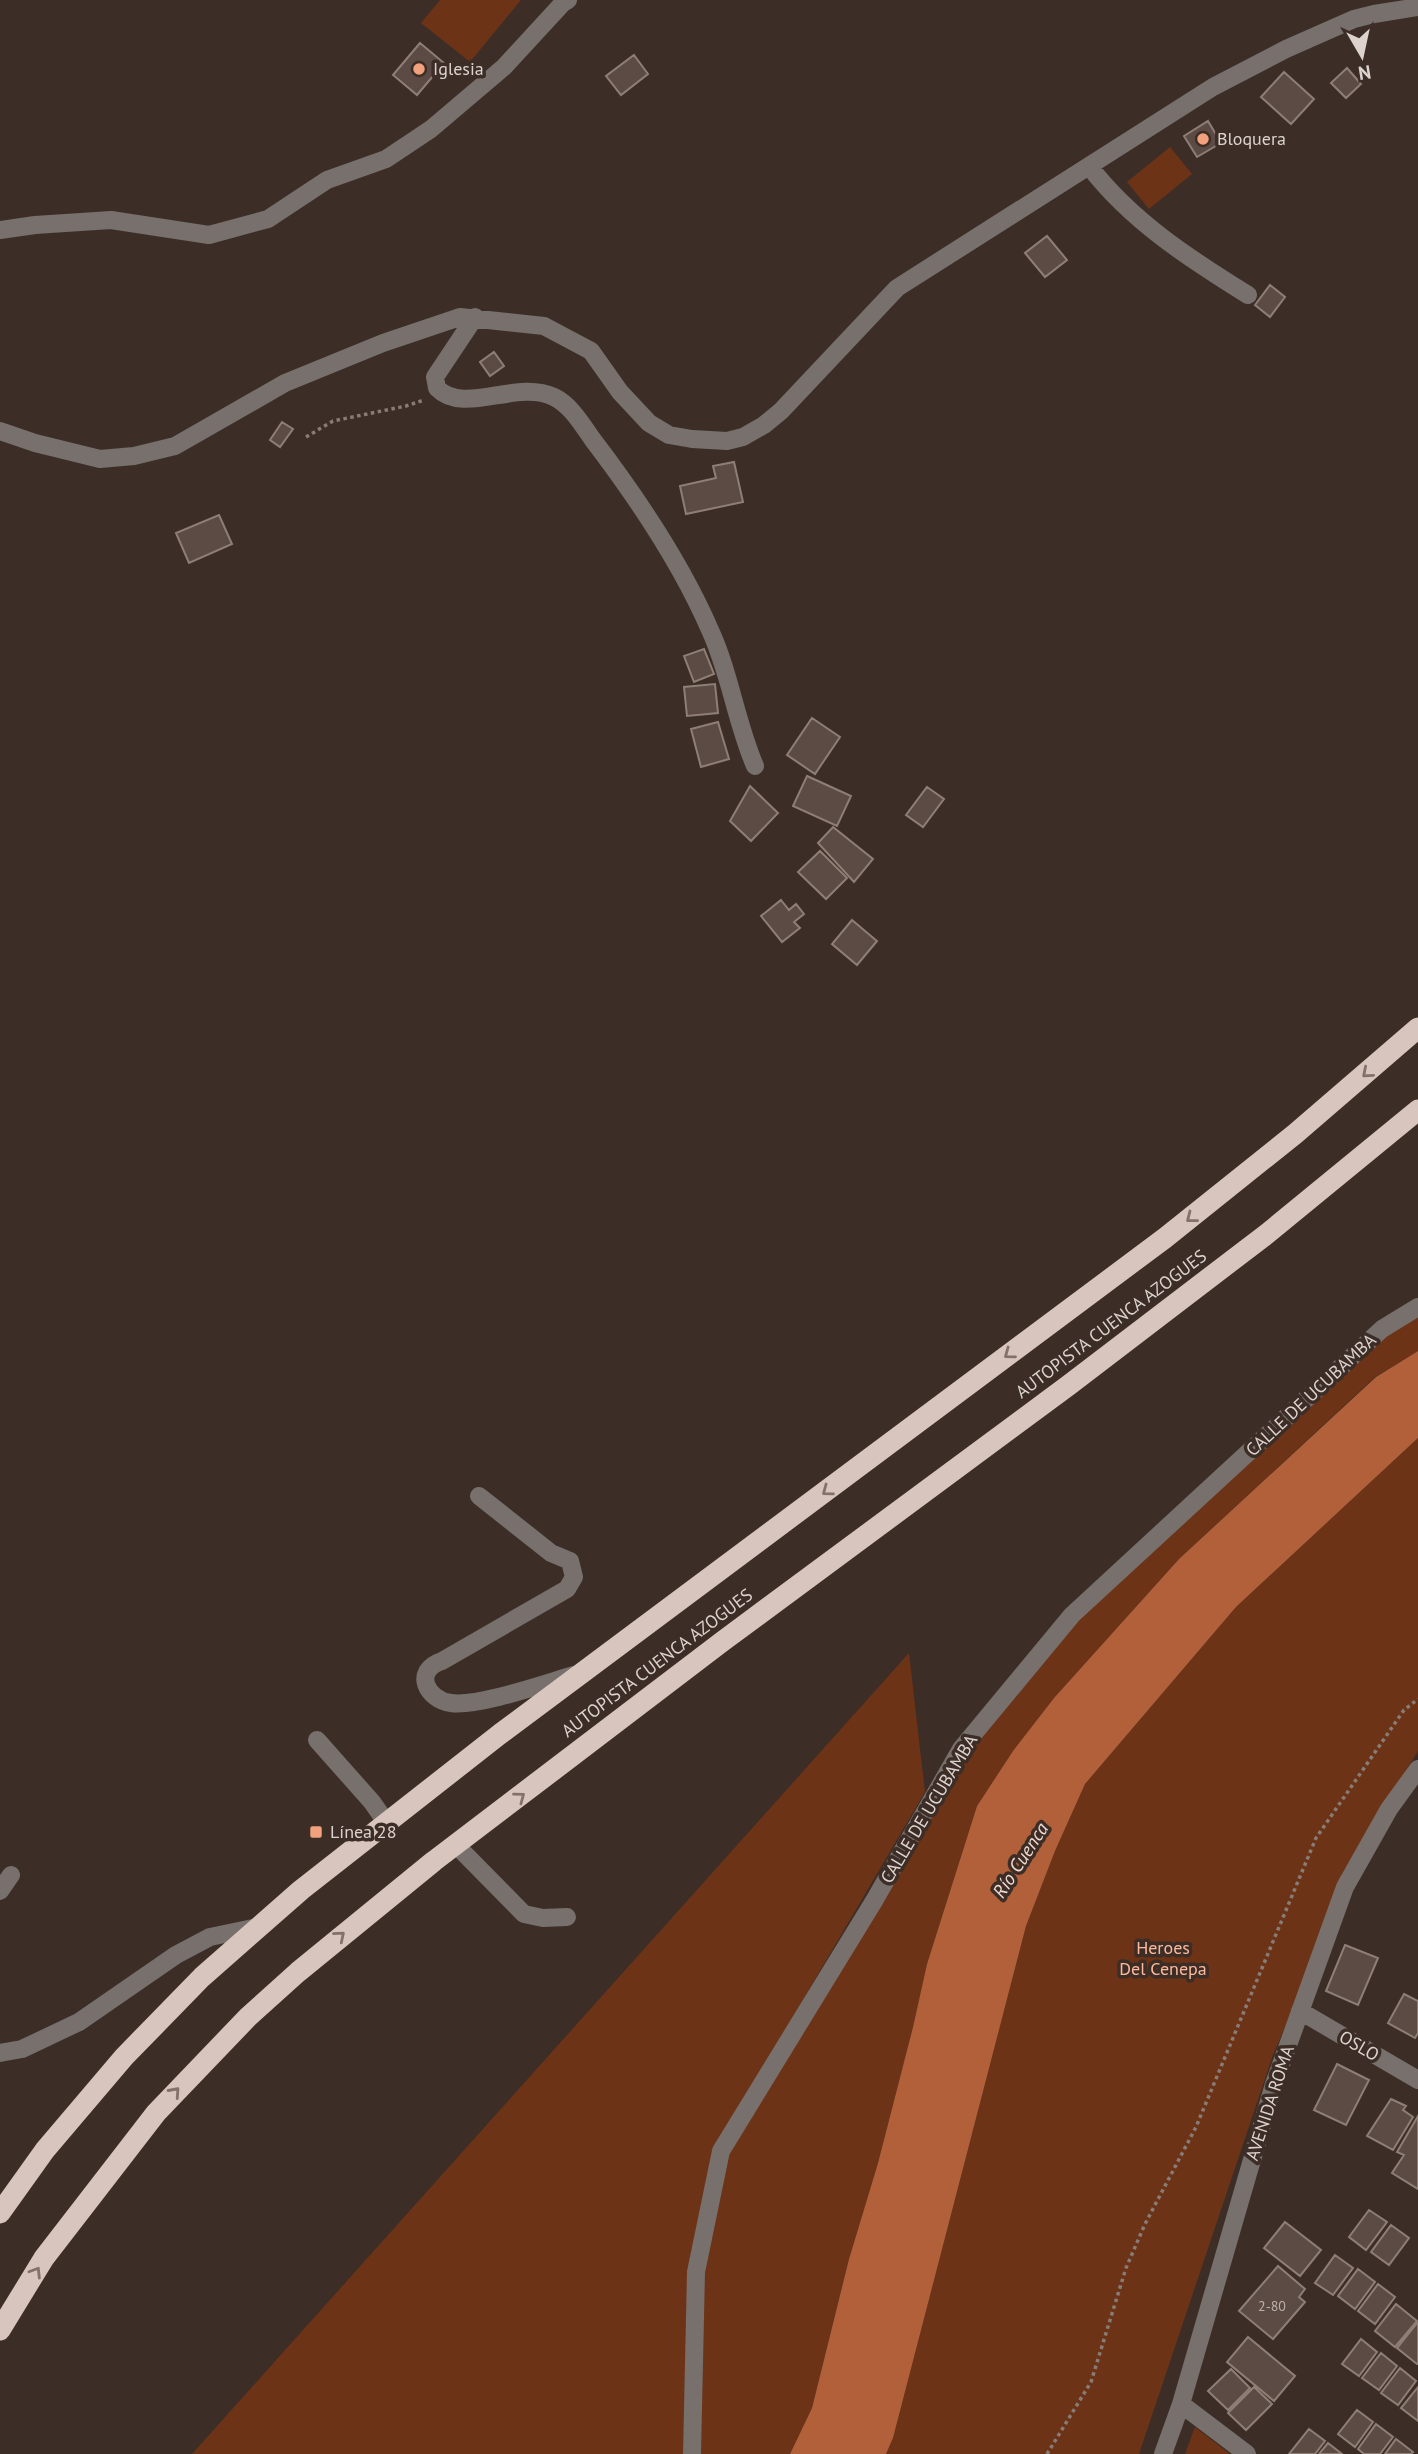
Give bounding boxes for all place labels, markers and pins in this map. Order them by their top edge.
place label: Iglesia [433,57,484,80]
marker: Iglesia [411,61,427,77]
place label: Bloquera [1217,127,1286,150]
marker: Bloquera [1195,131,1211,147]
place label: Línea 28 [330,1820,396,1843]
marker: Línea 28 [308,1824,324,1840]

